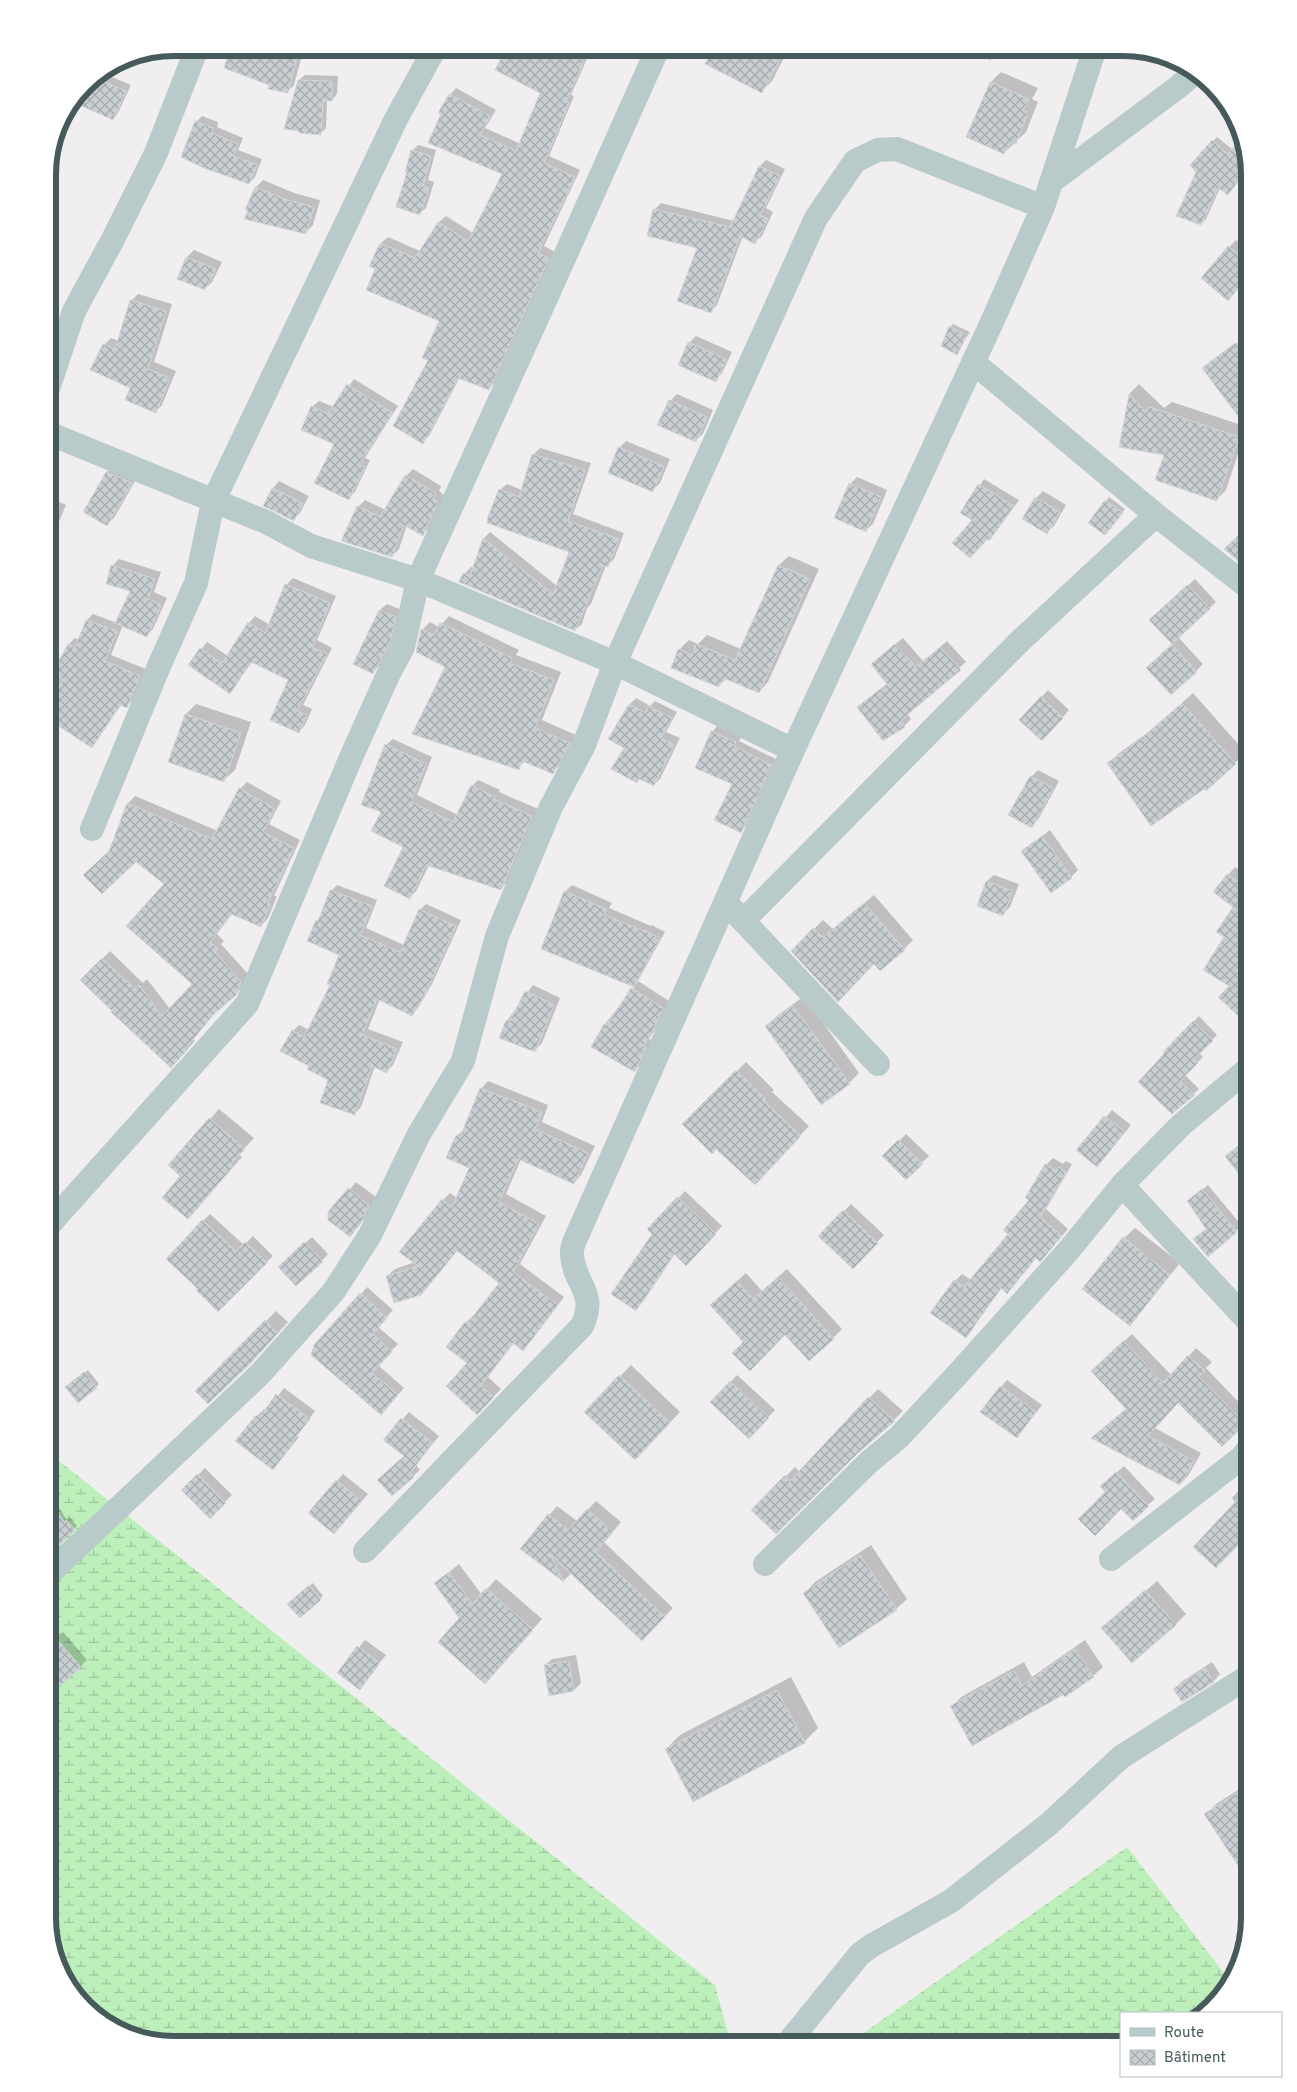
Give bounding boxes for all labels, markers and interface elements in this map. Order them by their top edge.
legend [1120,2012,1282,2077]
text: Route [1164,2024,1204,2043]
text: Bâtiment [1164,2049,1226,2068]

